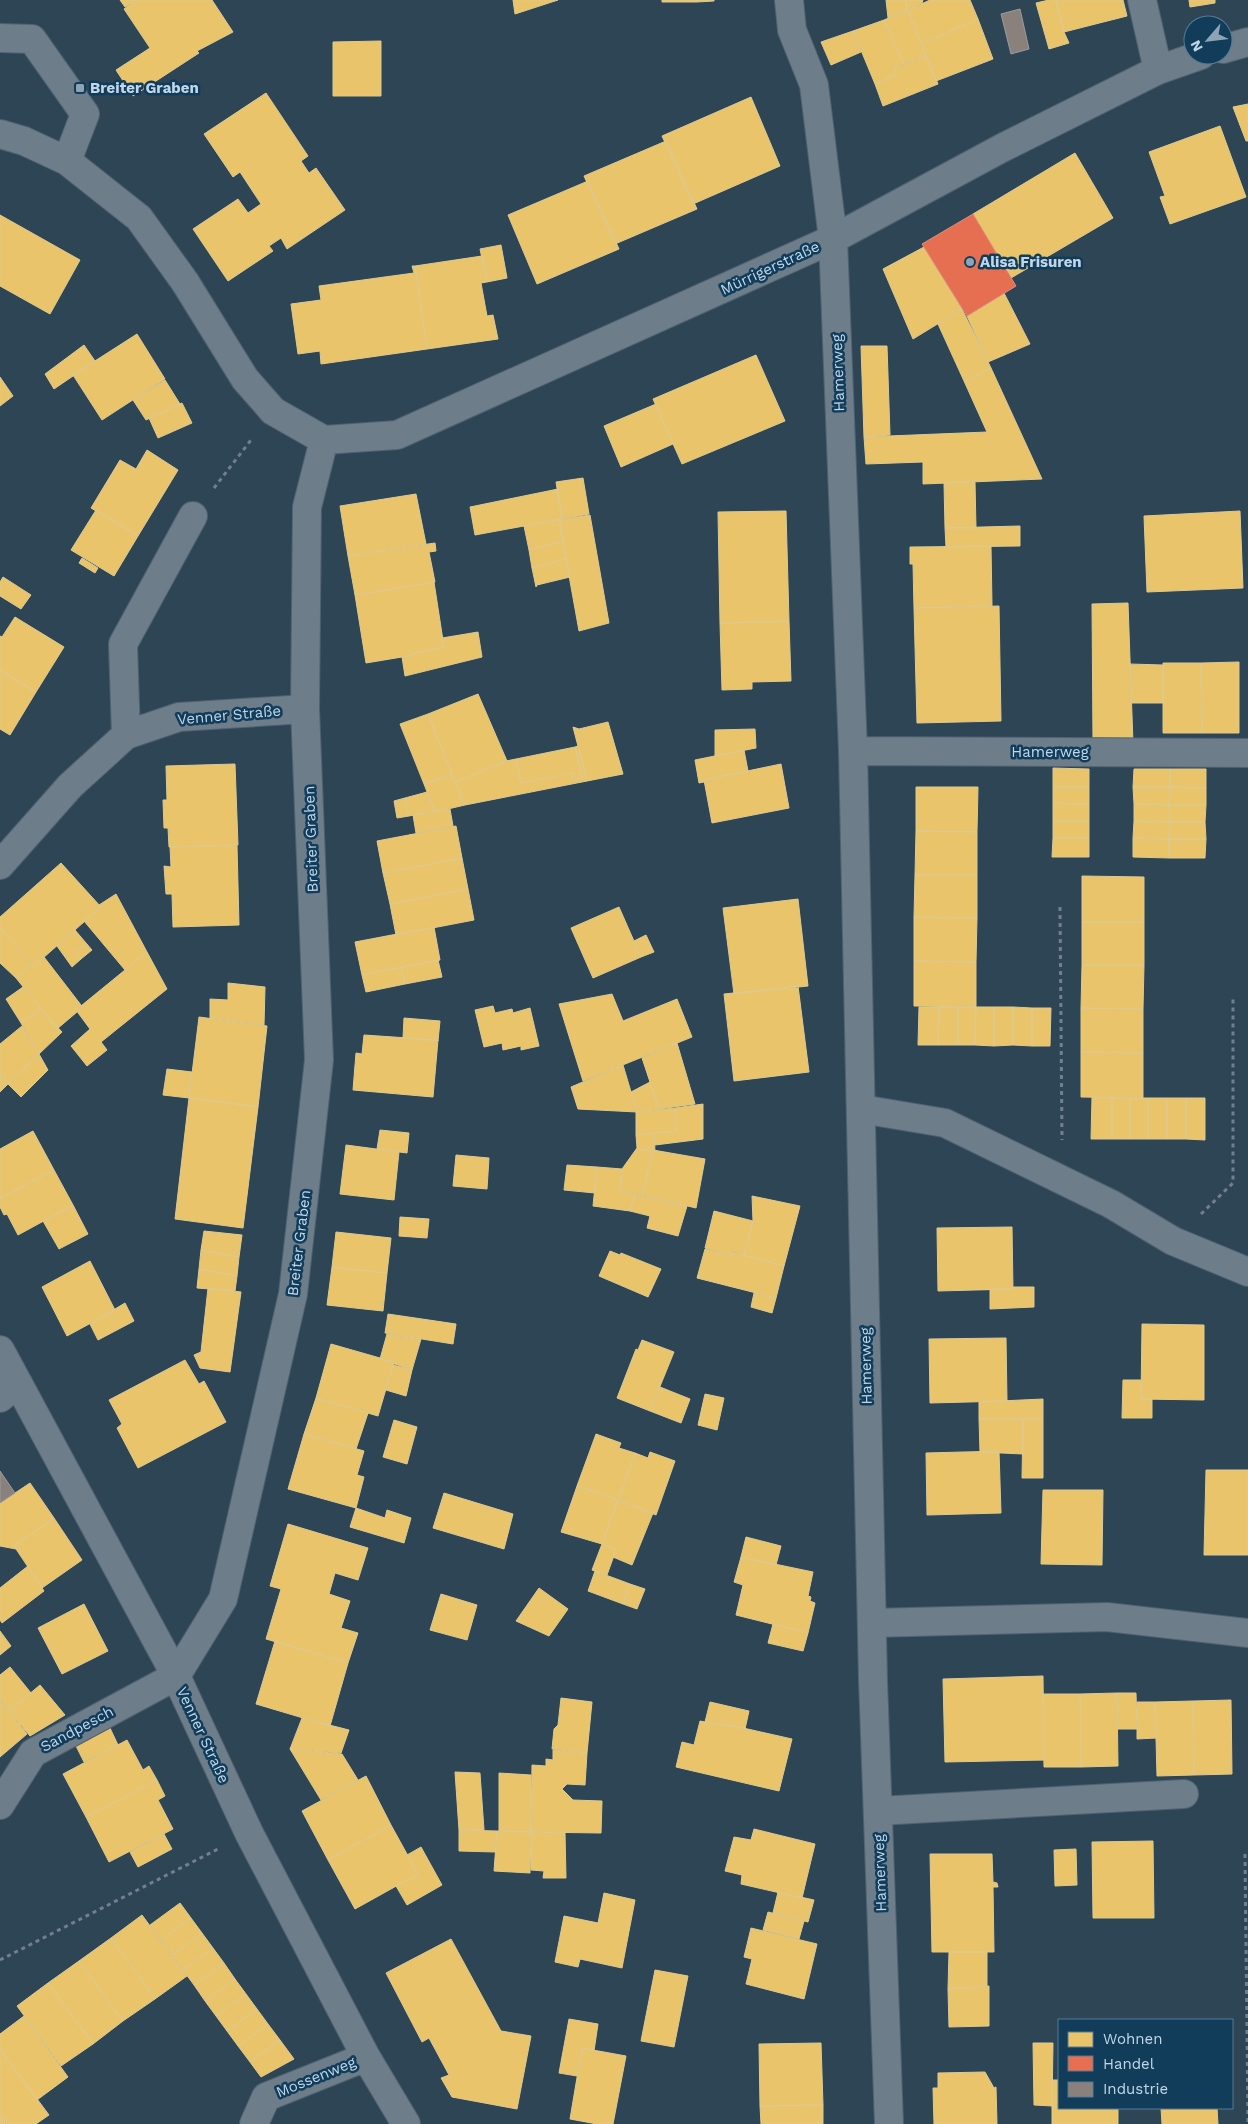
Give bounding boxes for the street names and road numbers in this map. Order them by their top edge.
street label: Mürrigerstraße [718,237,822,299]
street label: Hamerweg [828,334,848,412]
street label: Venner Straße [176,702,282,728]
street label: Hamerweg [1011,743,1089,761]
street label: Breiter Graben [300,785,322,893]
street label: Breiter Graben [284,1189,314,1297]
street label: Hamerweg [856,1327,876,1405]
street label: Venner Straße [173,1684,233,1786]
street label: Sandpesch [37,1702,117,1756]
street label: Hamerweg [870,1834,890,1912]
street label: Mossenweg [274,2053,358,2101]

